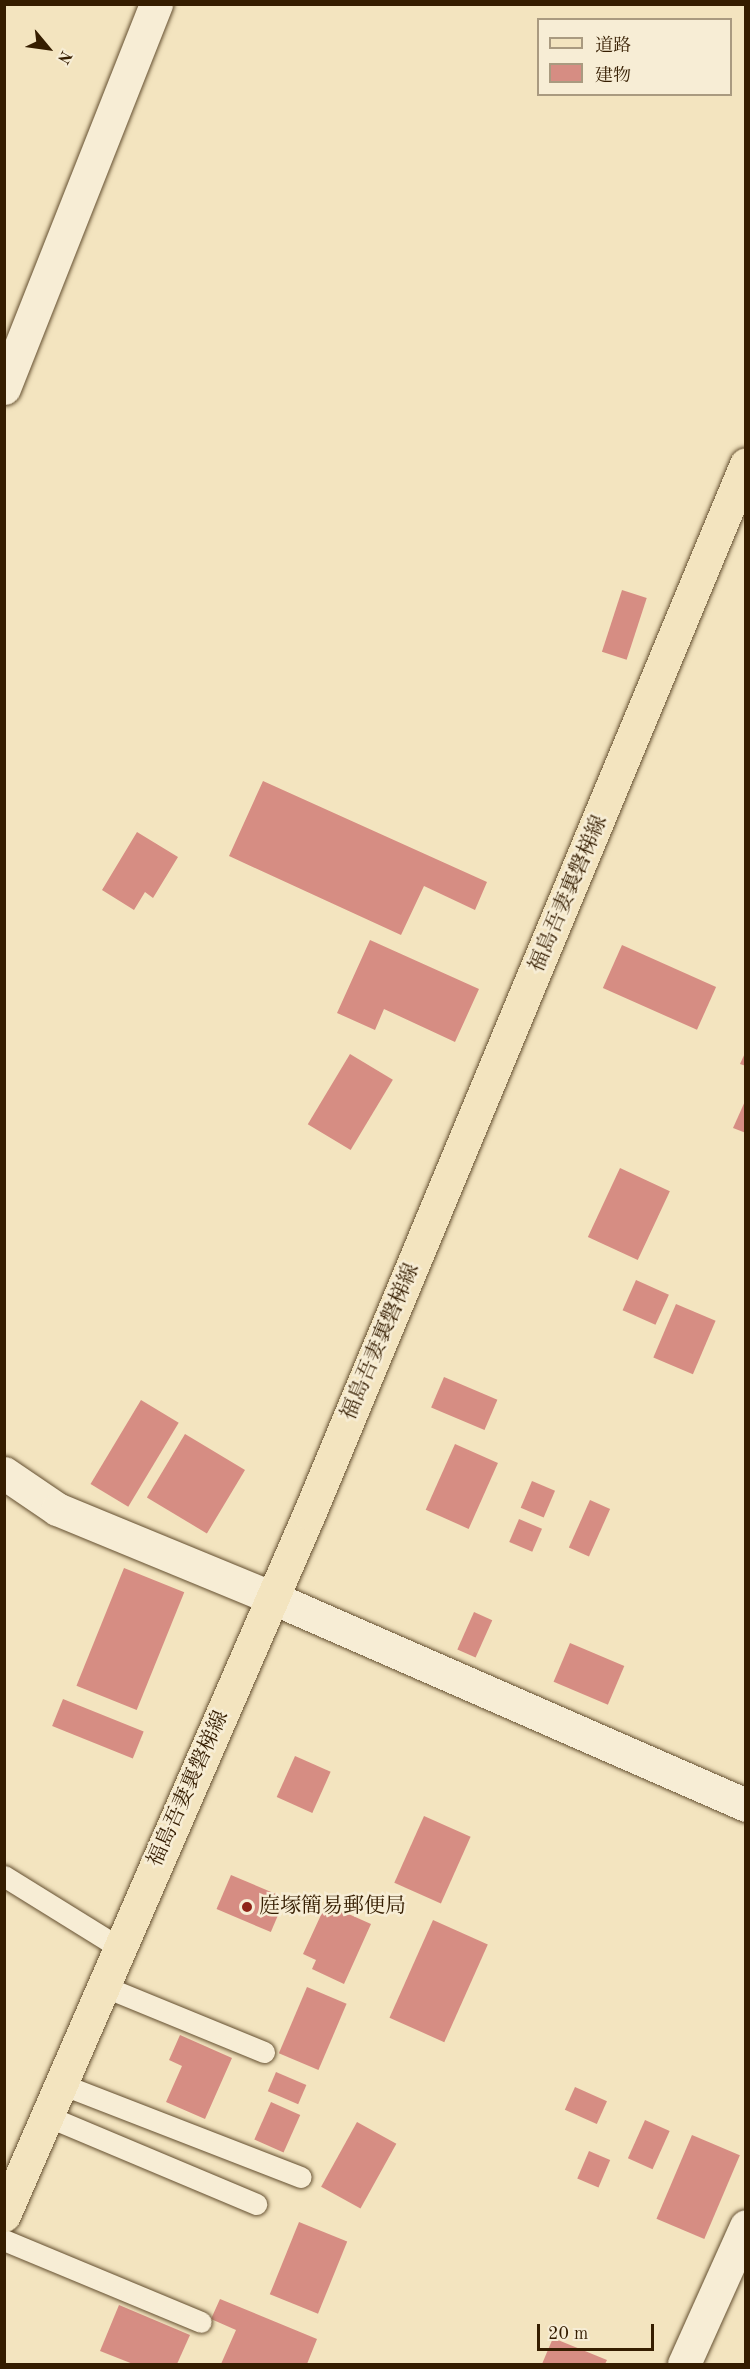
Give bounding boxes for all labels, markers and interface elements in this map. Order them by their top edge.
north arrow [18,18,78,78]
legend [537,18,732,96]
text: 道路 [595,37,631,55]
text: N [54,47,74,66]
text: 建物 [595,67,631,85]
street label: 福島吾妻裏磐梯線 [525,812,613,976]
street label: 福島吾妻裏磐梯線 [337,1260,425,1424]
street label: 福島吾妻裏磐梯線 [143,1707,235,1871]
place label: 庭塚簡易郵便局 [259,1894,406,1920]
marker: 庭塚簡易郵便局 [240,1900,254,1914]
scale bar [540,2312,657,2350]
text: 20 m [548,2325,588,2343]

